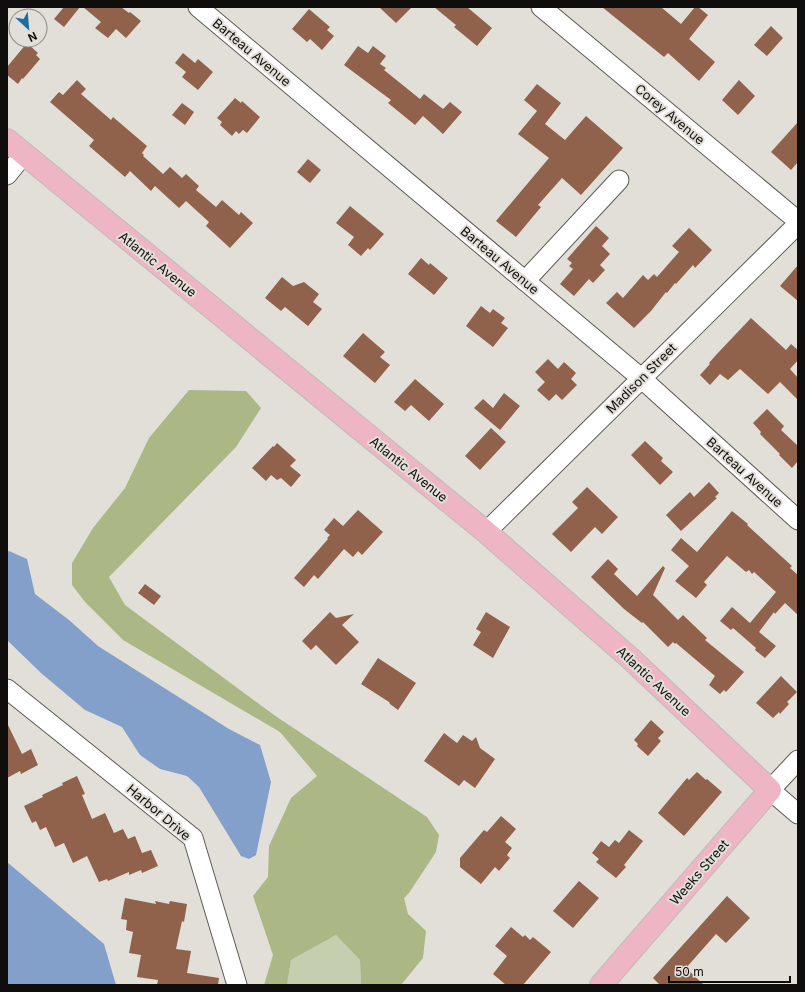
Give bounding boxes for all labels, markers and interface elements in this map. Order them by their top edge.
north arrow [8,8,48,48]
street label: Barteau Avenue [210,15,294,89]
text: N [26,29,39,45]
street label: Corey Avenue [632,80,708,148]
street label: Barteau Avenue [458,223,542,297]
street label: Atlantic Avenue [116,228,200,300]
street label: Madison Street [603,340,679,416]
street label: Atlantic Avenue [367,433,451,505]
street label: Barteau Avenue [704,434,786,510]
street label: Atlantic Avenue [614,643,694,719]
street label: Harbor Drive [124,781,194,843]
street label: Weeks Street [666,836,732,908]
scale bar [669,958,790,984]
text: 50 m [675,964,704,979]

